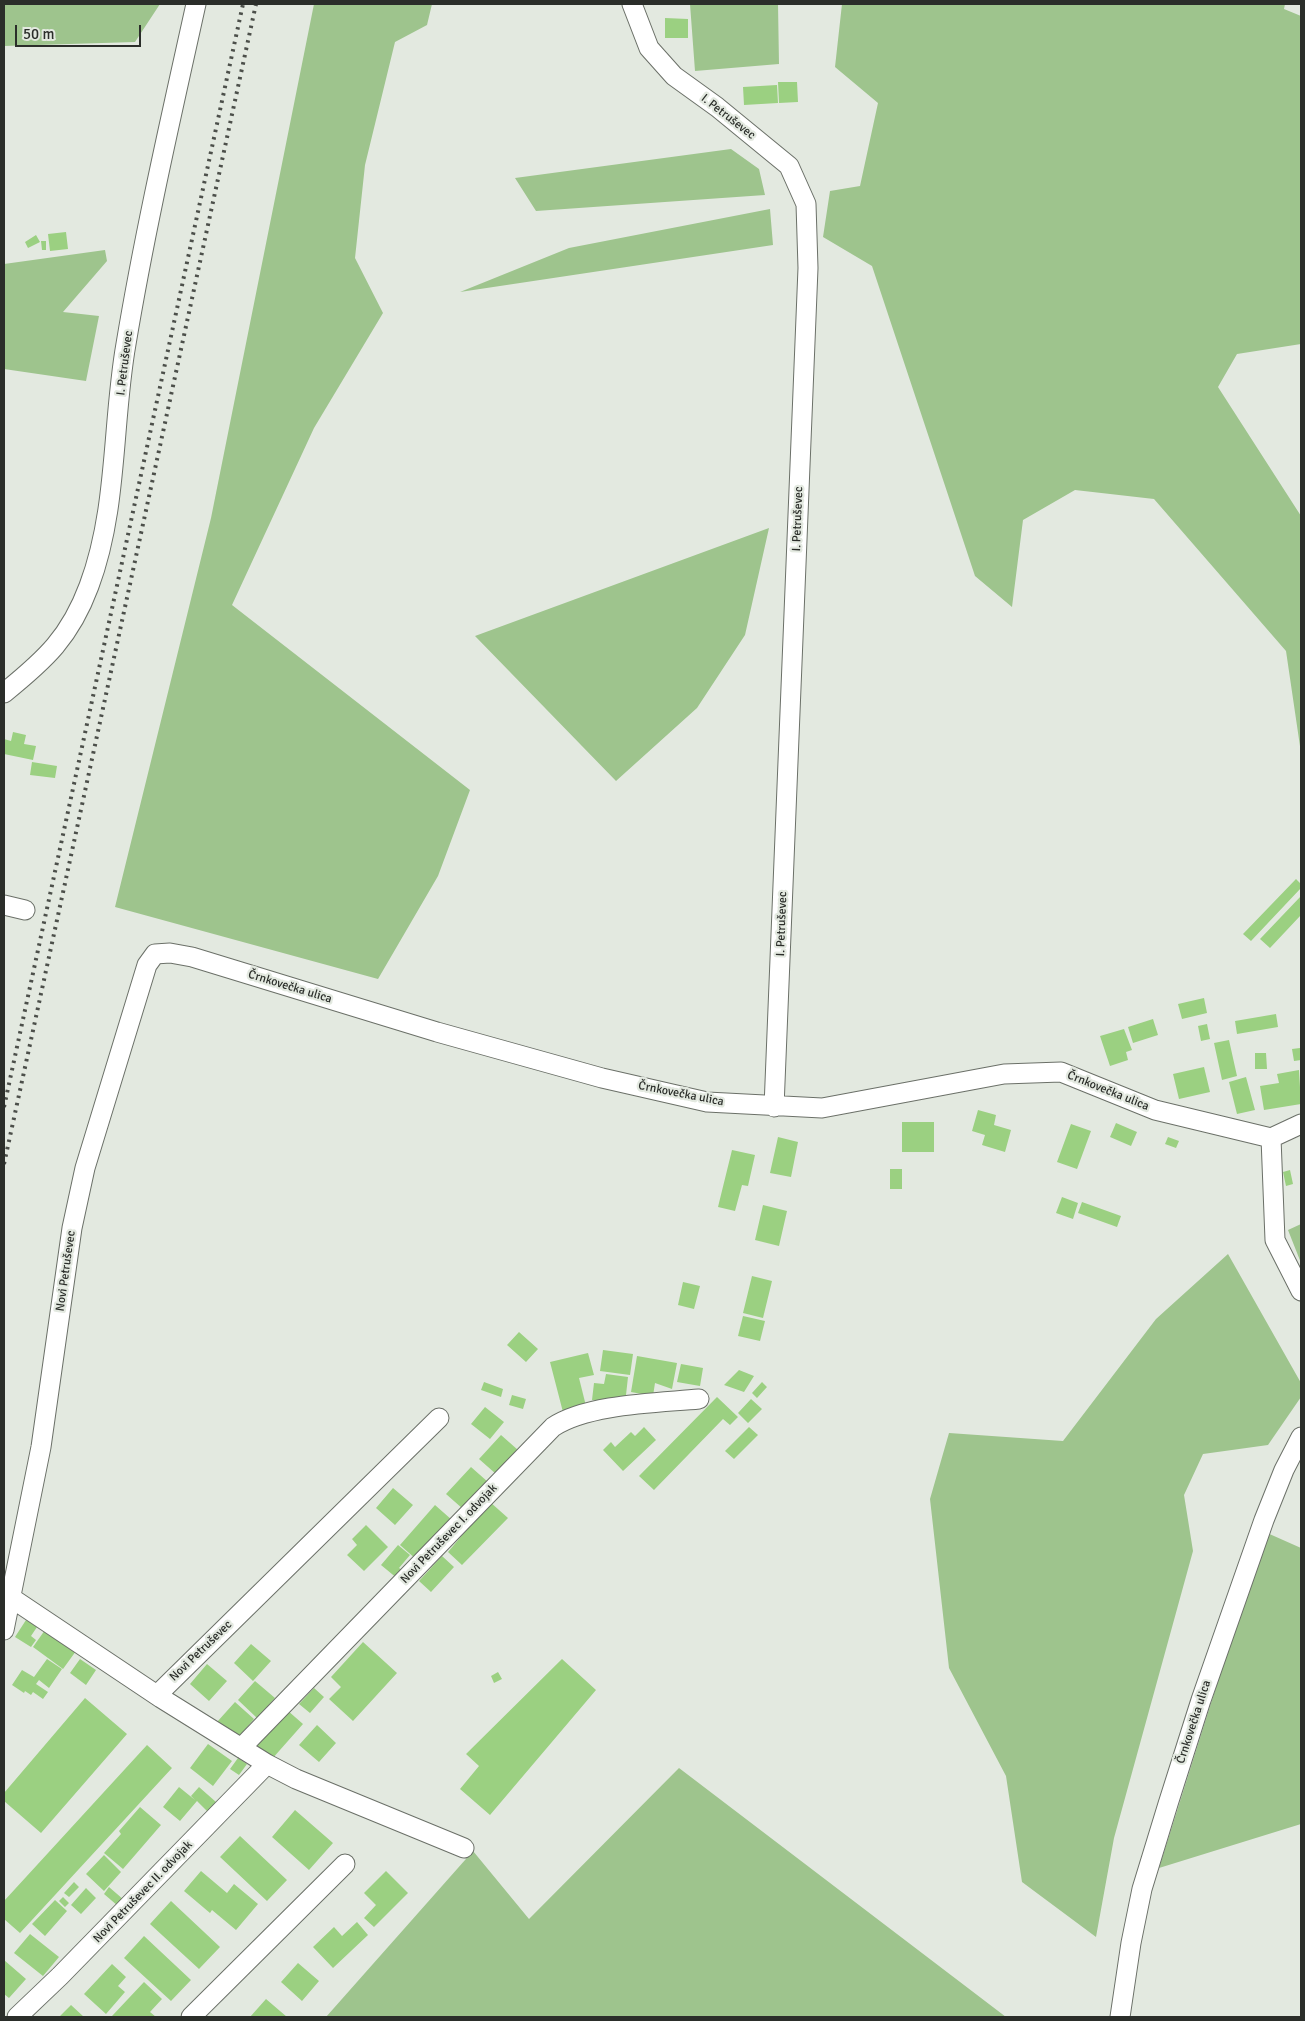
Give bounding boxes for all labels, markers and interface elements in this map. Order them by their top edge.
scale bar [18,15,144,47]
text: 50 m [23,25,54,43]
street label: I. Petruševec [698,91,758,143]
street label: I. Petruševec [114,330,136,396]
street label: I. Petruševec [790,486,806,552]
street label: I. Petruševec [774,891,790,957]
street label: Črnkovečka ulica [246,967,334,1007]
street label: Črnkovečka ulica [1065,1068,1151,1114]
street label: Črnkovečka ulica [637,1079,725,1109]
street label: Novi Petruševec [53,1230,79,1312]
street label: Novi Petruševec I. odvojak [398,1481,500,1587]
street label: Novi Petruševec [167,1618,235,1684]
street label: Črnkovečka ulica [1174,1678,1214,1766]
street label: Novi Petruševec II. odvojak [90,1838,196,1946]

